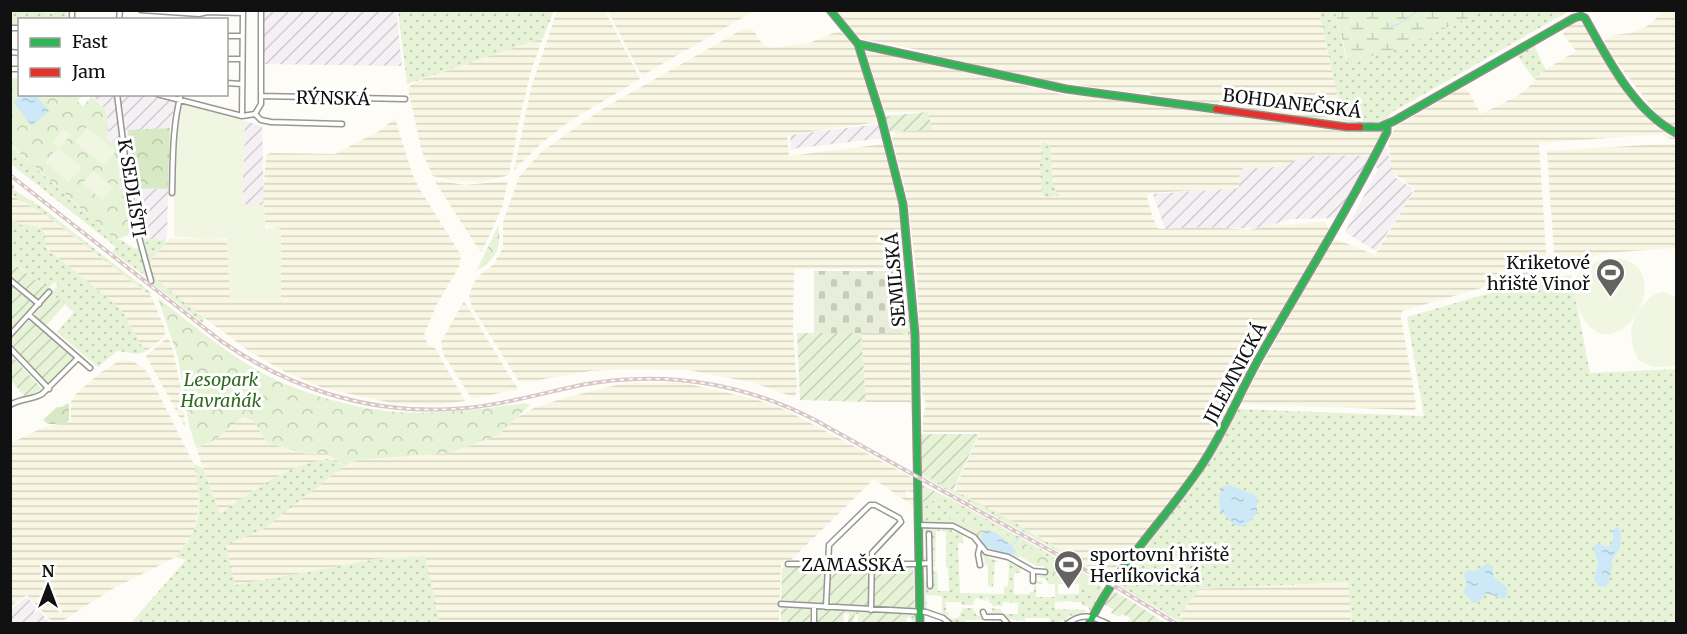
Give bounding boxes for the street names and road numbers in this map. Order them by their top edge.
street label: BOHDANEČSKÁ [1221,83,1363,123]
street label: RÝNSKÁ [296,86,371,110]
street label: K SEDLIŠTI [113,137,151,239]
street label: SEMILSKÁ [879,232,911,328]
street label: JILEMNICKÁ [1198,318,1272,429]
street label: ZAMAŠSKÁ [801,553,905,576]

